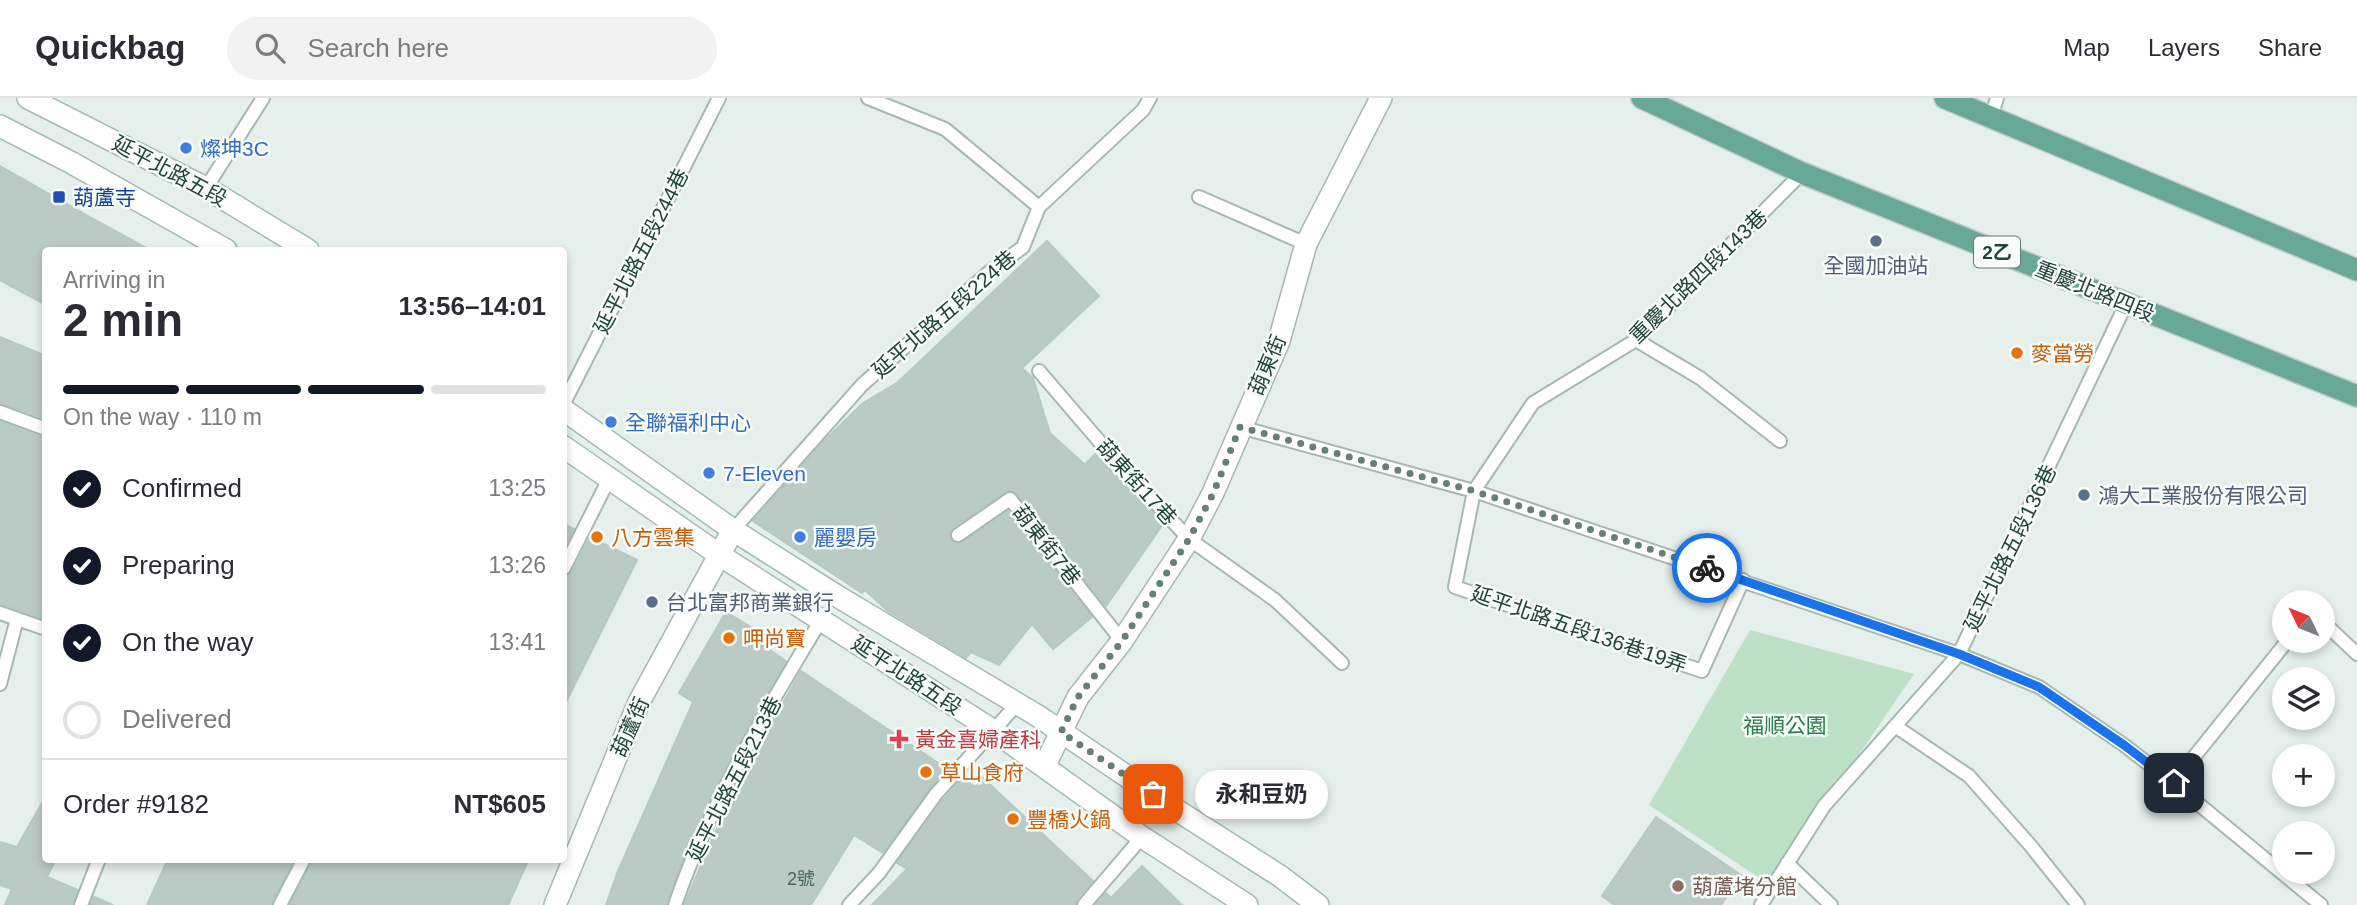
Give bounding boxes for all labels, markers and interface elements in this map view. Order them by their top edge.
search box [227,17,717,80]
text: Quickbag [35,29,185,66]
icon: search [251,29,289,67]
text: Search here [307,33,449,63]
text: Map [2063,34,2110,61]
text: Layers [2148,34,2220,61]
text: Share [2258,34,2322,61]
street label: 延平北路五段 [109,131,231,211]
place label: 燦坤3C [200,137,269,160]
marker: 燦坤3C [178,140,194,156]
street label: 延平北路五段244巷 [589,165,693,337]
place label: 葫蘆寺 [73,186,136,209]
marker: 葫蘆寺 [51,189,67,205]
street label: 重慶北路四段143巷 [1625,204,1771,348]
marker: 全國加油站 [1868,233,1884,249]
road number: 2乙 [1974,236,2020,268]
street label: 延平北路五段224巷 [868,246,1020,382]
place label: 全國加油站 [1824,254,1929,277]
street label: 重慶北路四段 [2032,257,2158,325]
text: Arriving in [63,267,165,293]
text: 13:56–14:01 [399,291,546,321]
text: 2 min [63,294,183,346]
street label: 葫東街 [1244,332,1290,398]
place label: 麥當勞 [2031,342,2094,365]
marker: 麥當勞 [2009,345,2025,361]
text: On the way · 110 m [63,404,262,430]
place label: 全聯福利中心 [625,411,751,434]
marker: 全聯福利中心 [603,414,619,430]
street label: 葫東街17巷 [1093,434,1181,530]
street label: 延平北路五段136巷 [1960,461,2060,635]
place label: 7-Eleven [723,462,806,485]
marker: 7-Eleven [701,465,717,481]
icon: check [63,470,101,508]
text: Confirmed [122,473,242,503]
text: 13:25 [488,475,546,501]
place label: 鴻大工業股份有限公司 [2098,484,2308,507]
marker: 鴻大工業股份有限公司 [2076,487,2092,503]
street label: 葫東街7巷 [1008,500,1086,590]
place label: 八方雲集 [611,526,695,549]
place label: 麗嬰房 [814,526,877,549]
marker: 八方雲集 [589,529,605,545]
marker: 麗嬰房 [792,529,808,545]
courier [1672,533,1742,603]
icon: check [63,547,101,585]
icon: bike [1688,549,1726,587]
text: Preparing [122,550,235,580]
text: 13:26 [488,552,546,578]
street label: 延平北路五段136巷19弄 [1468,581,1690,677]
north arrow [2272,590,2334,653]
map controls [2272,590,2335,884]
place label: 台北富邦商業銀行 [666,591,834,614]
marker: 台北富邦商業銀行 [644,594,660,610]
icon: check [63,624,101,662]
text: On the way [122,627,254,657]
place label: 呷尚寶 [743,627,806,650]
text: 13:41 [488,629,546,655]
marker: 呷尚寶 [721,630,737,646]
street label: 延平北路五段 [848,631,966,719]
button: layers [2272,667,2335,730]
street label: 延平北路五段213巷 [682,693,786,865]
street label: 葫蘆街 [607,694,653,760]
text: Delivered [122,704,232,734]
park label: 福順公園 [1743,714,1827,737]
place label: 黃金喜婦產科 [915,728,1041,751]
marker: 黃金喜婦產科 [889,729,909,749]
button: + [2272,744,2335,807]
pin [2144,753,2204,813]
place label: 草山食府 [940,761,1024,784]
marker: 草山食府 [918,764,934,780]
pin [1123,764,1183,824]
icon: home [2155,764,2193,802]
callout: 永和豆奶 [1195,770,1328,818]
icon: bag [1134,775,1172,813]
text: 永和豆奶 [1216,781,1308,807]
text: Order #9182 [63,789,209,819]
text: NT$605 [454,789,546,819]
place label: 豐橋火鍋 [1027,808,1111,831]
marker: 豐橋火鍋 [1005,811,1021,827]
button: − [2272,821,2335,884]
house number: 2號 [787,869,815,889]
place label: 葫蘆堵分館 [1692,875,1797,898]
marker: 葫蘆堵分館 [1670,878,1686,894]

